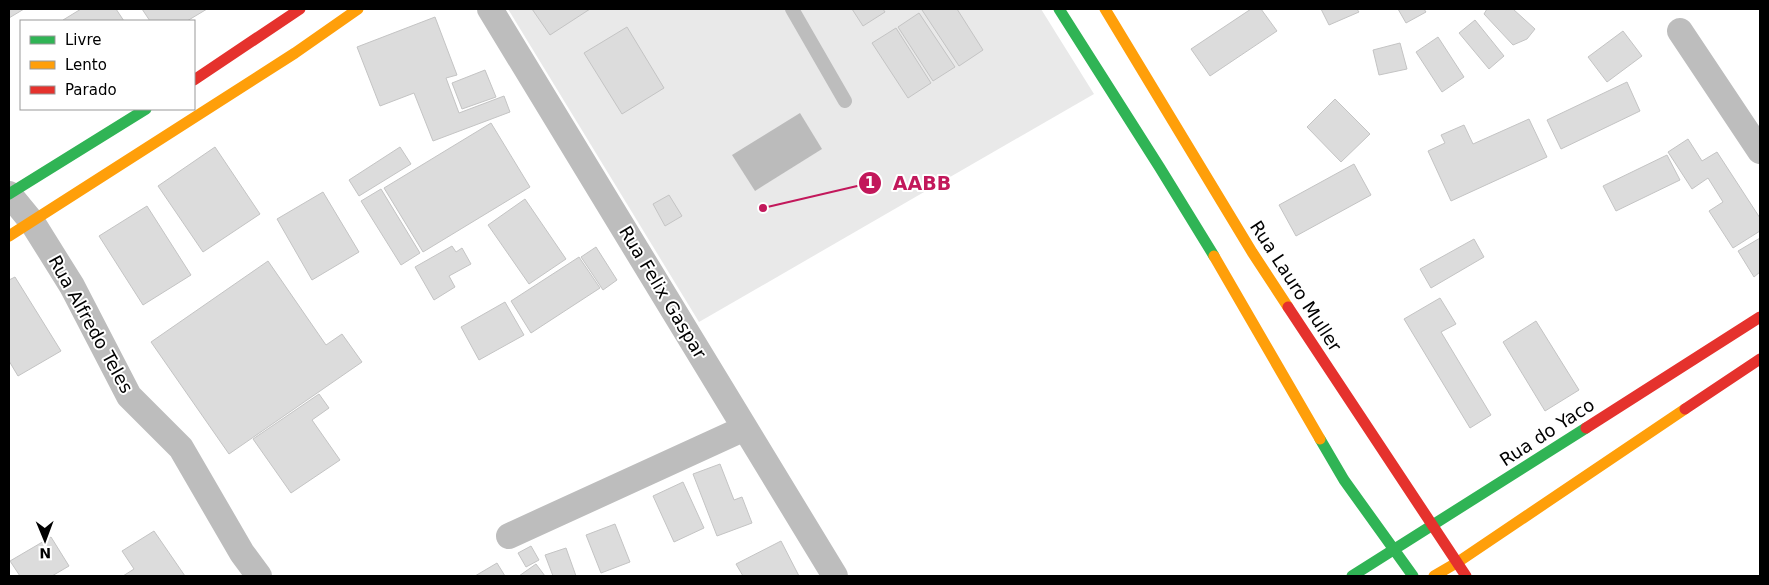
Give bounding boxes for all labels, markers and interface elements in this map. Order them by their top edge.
legend [20,20,195,110]
text: Livre [65,31,101,49]
text: Lento [65,56,107,74]
text: Parado [65,81,117,99]
callout: AABB [858,166,961,200]
text: AABB [893,172,951,194]
text: 1 [865,174,875,192]
street label: Rua Lauro Muller [1246,217,1346,356]
street label: Rua Felix Gaspar [615,222,711,363]
street label: Rua Alfredo Teles [44,251,138,397]
street label: Rua do Yaco [1496,394,1598,470]
north arrow [20,515,70,565]
text: N [39,545,51,561]

